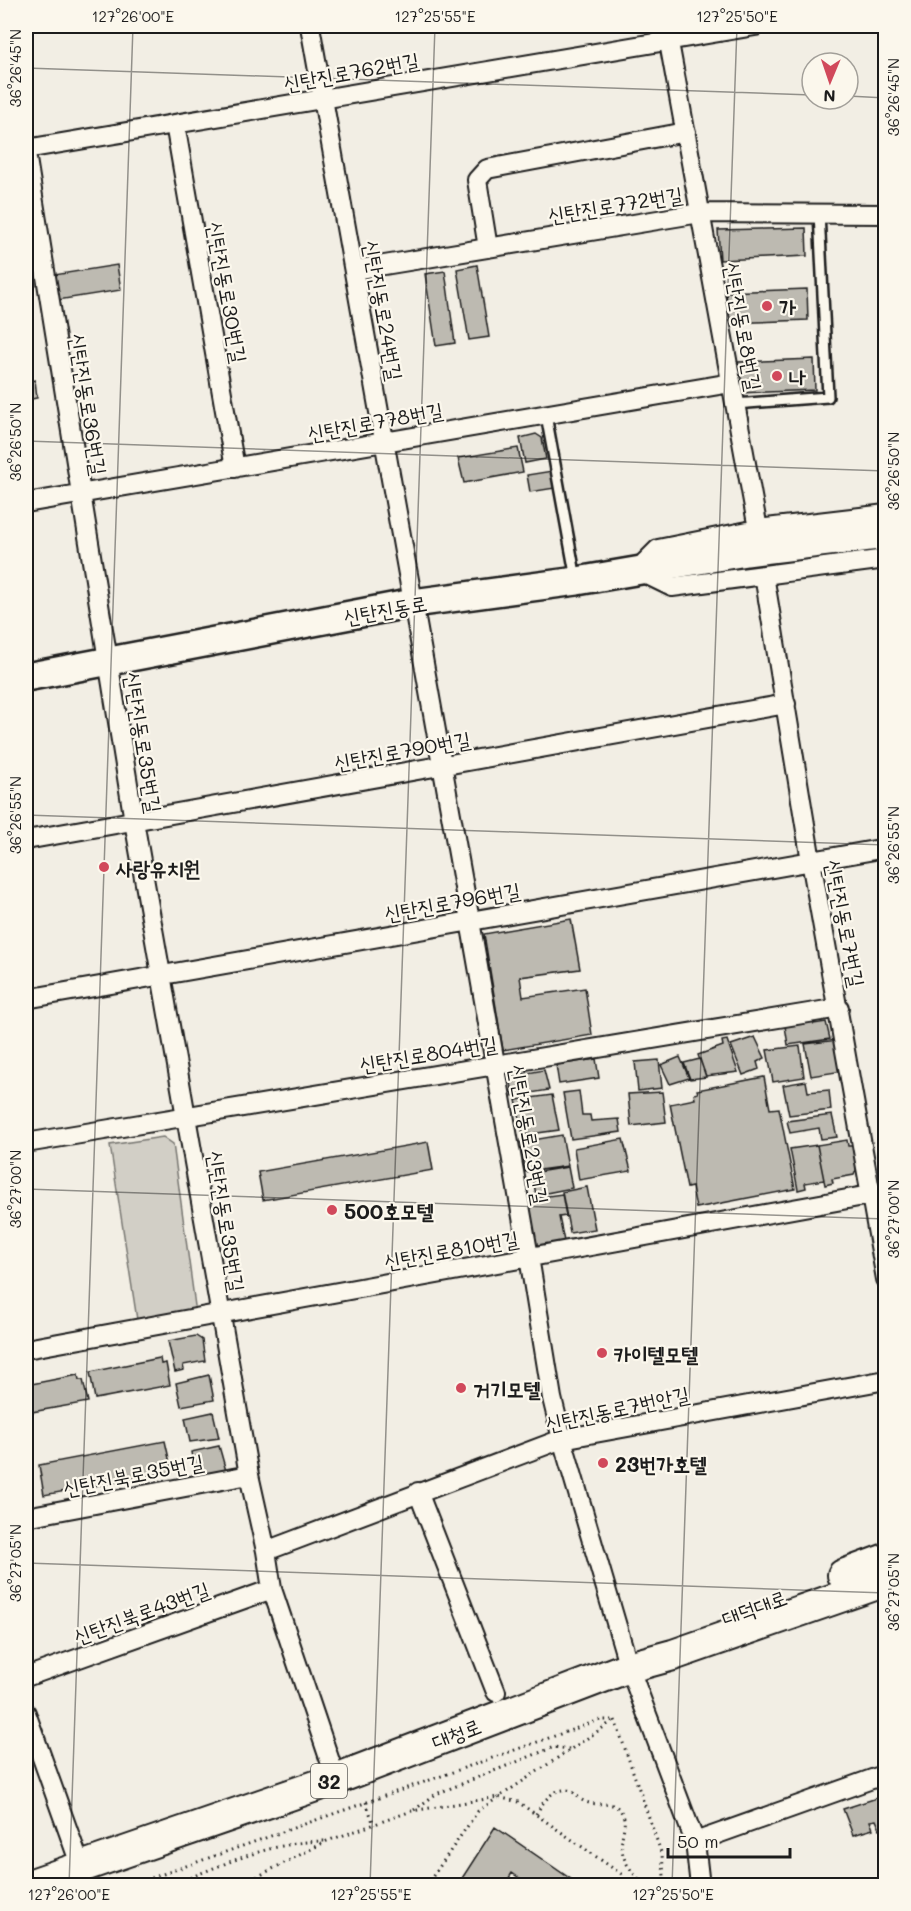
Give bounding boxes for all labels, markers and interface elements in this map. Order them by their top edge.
text: 127°26'00"E [92,6,175,26]
text: 127°25'55"E [395,6,476,26]
text: 127°25'50"E [696,6,778,26]
text: 36°26'45"N [5,29,25,107]
street label: 신탄진로762번길 [281,46,421,96]
north arrow [800,51,860,111]
text: 36°26'45"N [883,58,903,136]
text: N [823,86,836,107]
street label: 신탄진로772번길 [546,180,685,228]
street label: 신탄진동로30번길 [202,219,254,365]
street label: 신탄진동로24번길 [358,238,410,383]
street label: 신탄진동로8번길 [719,259,769,393]
place label: 가 [779,293,796,320]
marker: 가 [760,299,774,313]
street label: 신탄진동로36번길 [64,331,114,477]
place label: 나 [789,363,806,390]
marker: 나 [770,369,784,383]
street label: 신탄진로778번길 [305,396,445,446]
text: 36°26'50"N [5,403,25,481]
text: 36°26'50"N [883,432,903,510]
street label: 신탄진동로 [341,588,429,630]
street label: 신탄진동로35번길 [119,669,169,815]
street label: 신탄진로790번길 [331,725,473,775]
text: 36°26'55"N [5,776,25,854]
text: 36°26'55"N [883,806,903,884]
place label: 사랑유치원 [115,854,201,881]
street label: 신탄진동로7번길 [820,857,872,989]
marker: 사랑유치원 [97,860,111,874]
street label: 신탄진로796번길 [382,876,522,926]
street label: 신탄진로804번길 [357,1029,499,1077]
street label: 신탄진동로23번길 [504,1062,556,1207]
street label: 신탄진동로35번길 [202,1148,252,1294]
text: 36°27'00"N [5,1150,25,1228]
text: 36°27'00"N [883,1180,903,1258]
place label: 500호모텔 [344,1197,434,1224]
marker: 500호모텔 [325,1203,339,1217]
street label: 신탄진로810번길 [381,1224,521,1274]
place label: 카이텔모텔 [614,1340,699,1367]
marker: 카이텔모텔 [595,1346,609,1360]
place label: 거기모텔 [473,1375,541,1402]
street label: 신탄진동로7번안길 [542,1380,692,1436]
marker: 거기모텔 [454,1381,468,1395]
street label: 신탄진북로35번길 [60,1447,206,1501]
place label: 23번가호텔 [615,1450,707,1477]
marker: 23번가호텔 [596,1456,610,1470]
text: 36°27'05"N [5,1524,25,1602]
text: 36°27'05"N [883,1553,903,1631]
street label: 신탄진북로43번길 [69,1575,213,1649]
street label: 대덕대로 [718,1583,790,1631]
street label: 대청로 [427,1711,485,1755]
road number: 32 [311,1764,347,1798]
scale bar [668,1821,790,1859]
text: 50 m [677,1829,719,1853]
text: 127°26'00"E [28,1884,111,1904]
text: 127°25'55"E [331,1884,412,1904]
text: 127°25'50"E [632,1884,714,1904]

